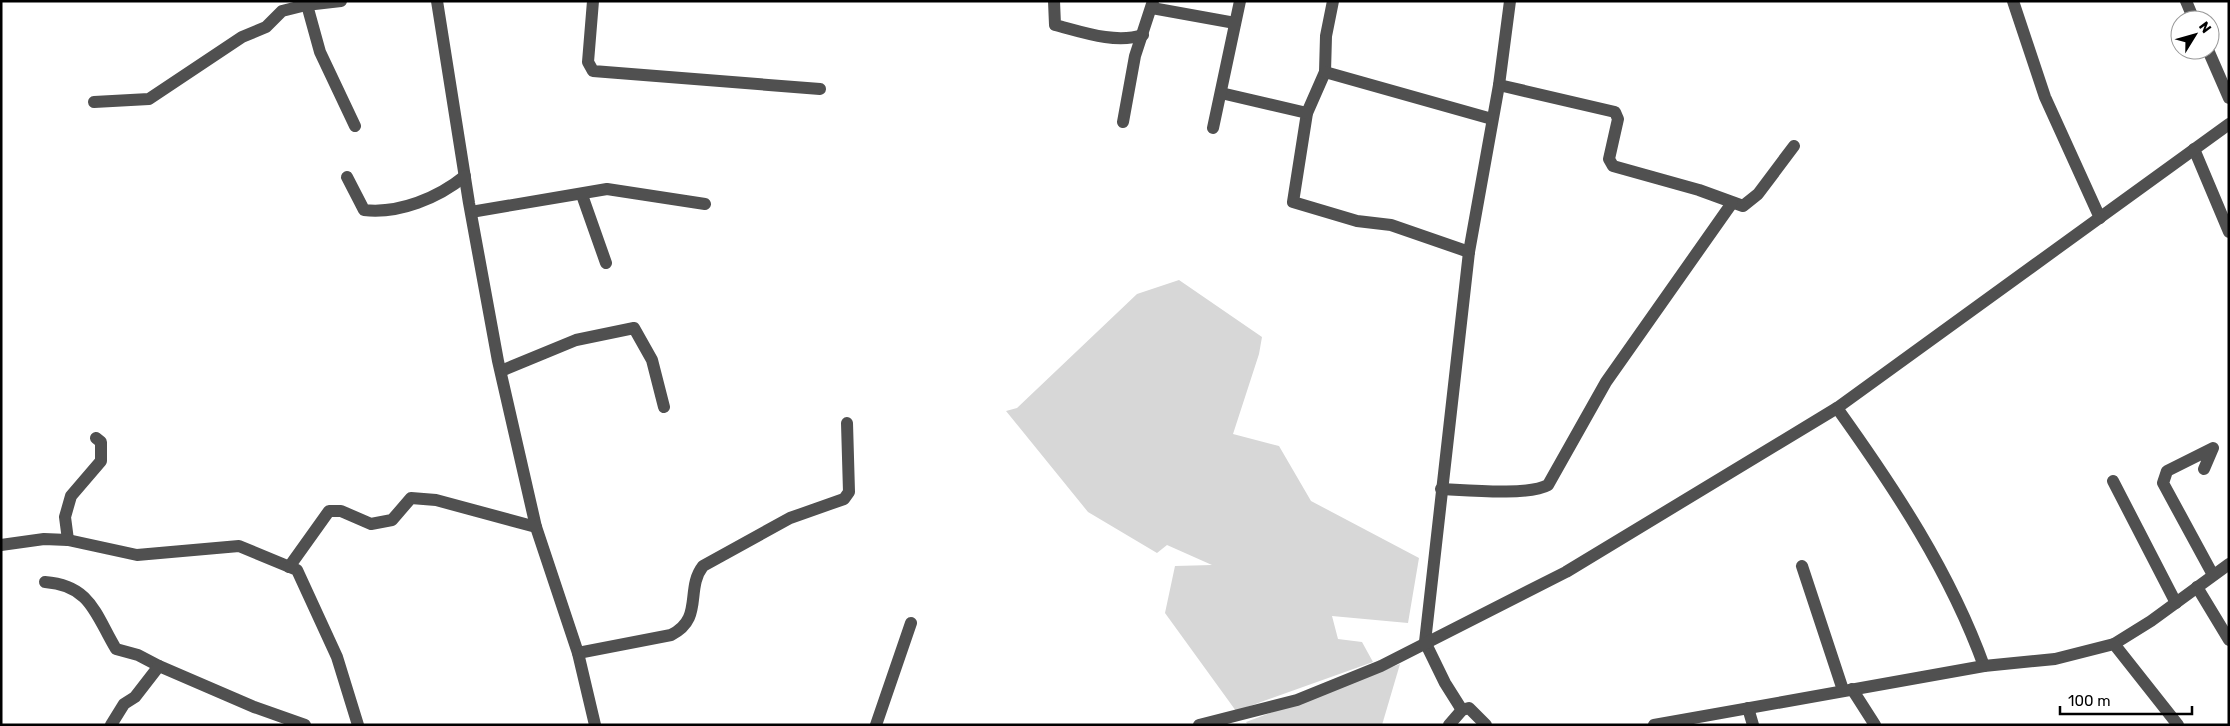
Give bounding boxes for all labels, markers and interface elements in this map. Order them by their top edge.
north arrow [2170,10,2220,60]
text: N [2195,18,2215,37]
scale bar [2060,684,2192,716]
text: 100 m [2068,692,2110,710]

